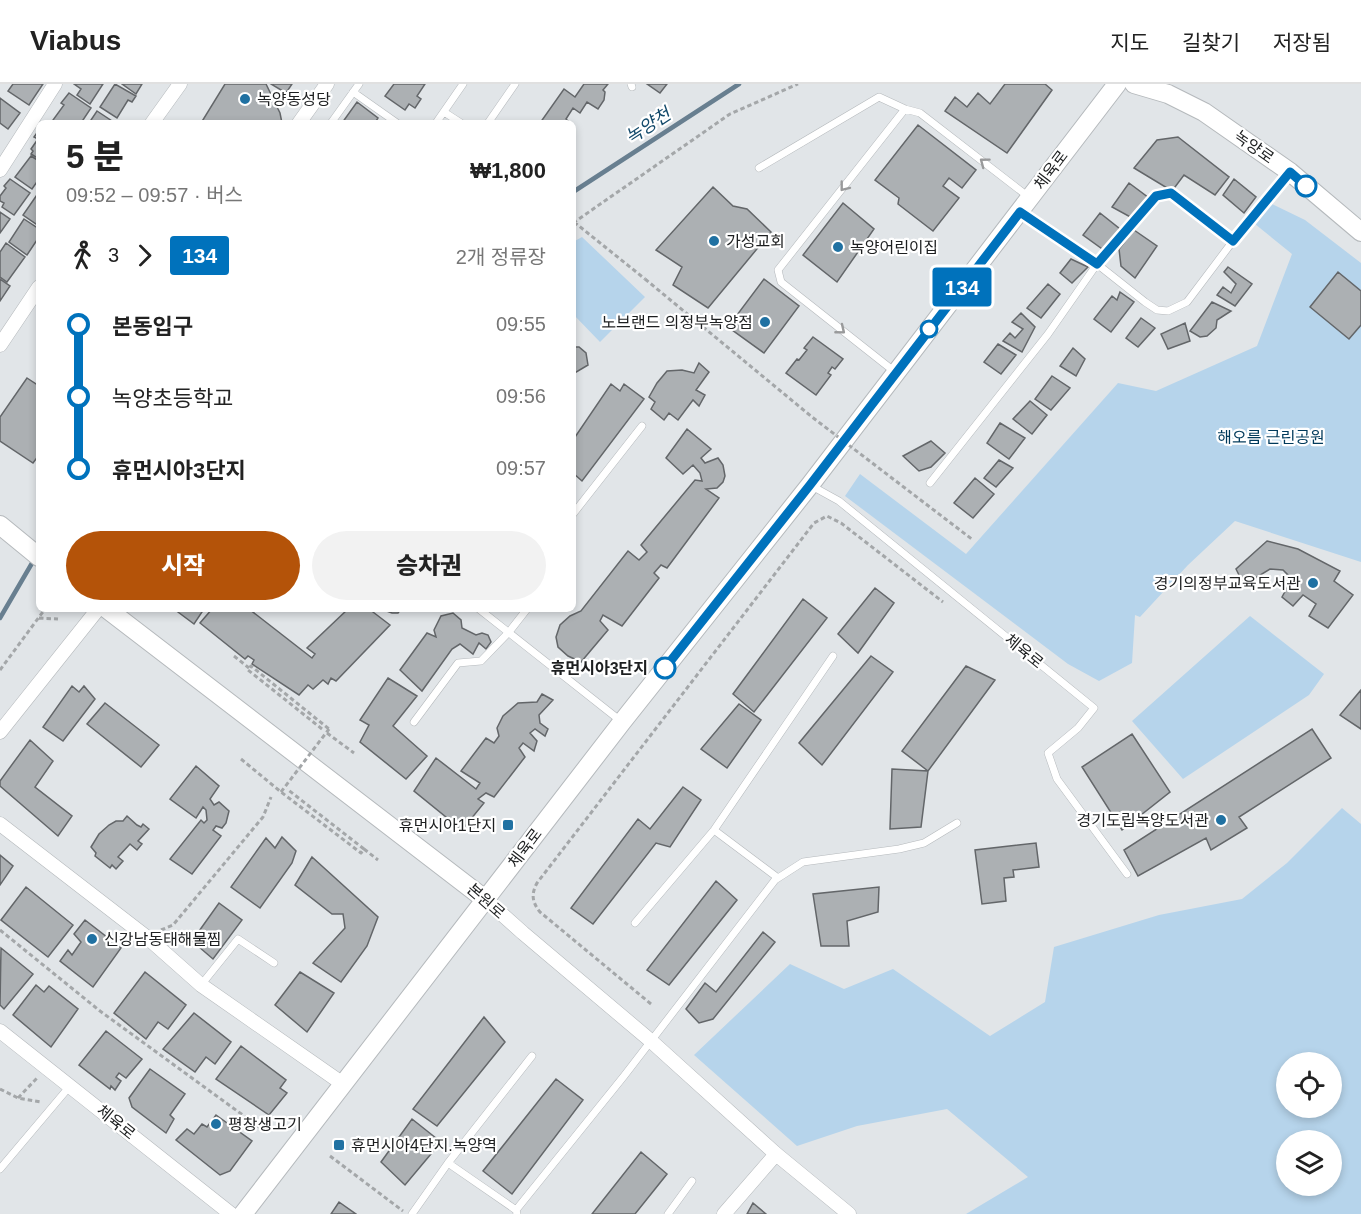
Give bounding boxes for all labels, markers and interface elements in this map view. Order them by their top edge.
text: Viabus [30,25,121,56]
text: 지도 [1110,31,1149,54]
text: 길찾기 [1182,31,1240,54]
text: 저장됨 [1273,31,1331,54]
place label: 녹양동성당 [257,91,331,108]
marker: 녹양동성당 [238,92,252,106]
water label: 녹양천 [622,103,676,148]
street label: 녹양로 [1231,127,1277,167]
text: 5 분 [66,138,124,175]
street label: 체육로 [1031,147,1071,193]
text: ₩1,800 [470,158,546,183]
one-way arrow [979,158,990,169]
unlabelled marker [1295,175,1317,197]
one-way arrow [840,180,851,191]
text: 09:52 – 09:57 · 버스 [66,184,243,206]
place label: 가성교회 [726,233,785,250]
marker: 가성교회 [707,234,721,248]
icon: walk [66,239,99,272]
icon: forward [128,239,161,272]
place label: 녹양어린이집 [850,239,938,256]
marker: 녹양어린이집 [831,240,845,254]
text: 3 [108,244,119,266]
text: 134 [182,244,217,267]
text: 2개 정류장 [456,246,546,268]
line badge: 134 [928,268,996,306]
text: 134 [944,276,980,299]
text: 09:55 [496,313,546,335]
text: 본동입구 [112,314,193,339]
place label: 노브랜드 의정부녹양점 [601,314,753,331]
marker: 노브랜드 의정부녹양점 [758,315,772,329]
unlabelled marker [920,320,938,338]
one-way arrow [834,323,845,334]
text: 09:56 [496,385,546,407]
text: 녹양초등학교 [112,386,233,411]
park label: 해오름 근린공원 [1217,429,1325,446]
text: 09:57 [496,457,546,479]
text: 휴먼시아3단지 [112,458,246,483]
button: 시작 [66,531,300,600]
button: 승차권 [312,531,546,600]
place label: 경기의정부교육도서관 [1154,575,1301,592]
marker: 경기의정부교육도서관 [1306,576,1320,590]
street label: 체육로 [1001,630,1047,672]
marker: 휴먼시아3단지 [654,657,676,679]
place label: 휴먼시아3단지 [551,660,648,677]
place label: 경기도립녹양도서관 [1077,812,1209,829]
marker: 경기도립녹양도서관 [1214,813,1228,827]
place label: 휴먼시아1단지 [399,817,496,834]
marker: 휴먼시아1단지 [501,818,515,832]
street label: 체육로 [505,825,545,871]
street label: 본원로 [464,880,508,922]
place label: 신강남동태해물찜 [104,931,222,948]
marker: 신강남동태해물찜 [85,932,99,946]
map controls [1276,1052,1342,1196]
button: locate [1276,1052,1342,1118]
street label: 체육로 [93,1101,139,1143]
place label: 평창생고기 [228,1116,302,1133]
marker: 평창생고기 [209,1117,223,1131]
button: layers [1276,1130,1342,1196]
place label: 휴먼시아4단지.녹양역 [351,1137,497,1154]
marker: 휴먼시아4단지.녹양역 [332,1138,346,1152]

